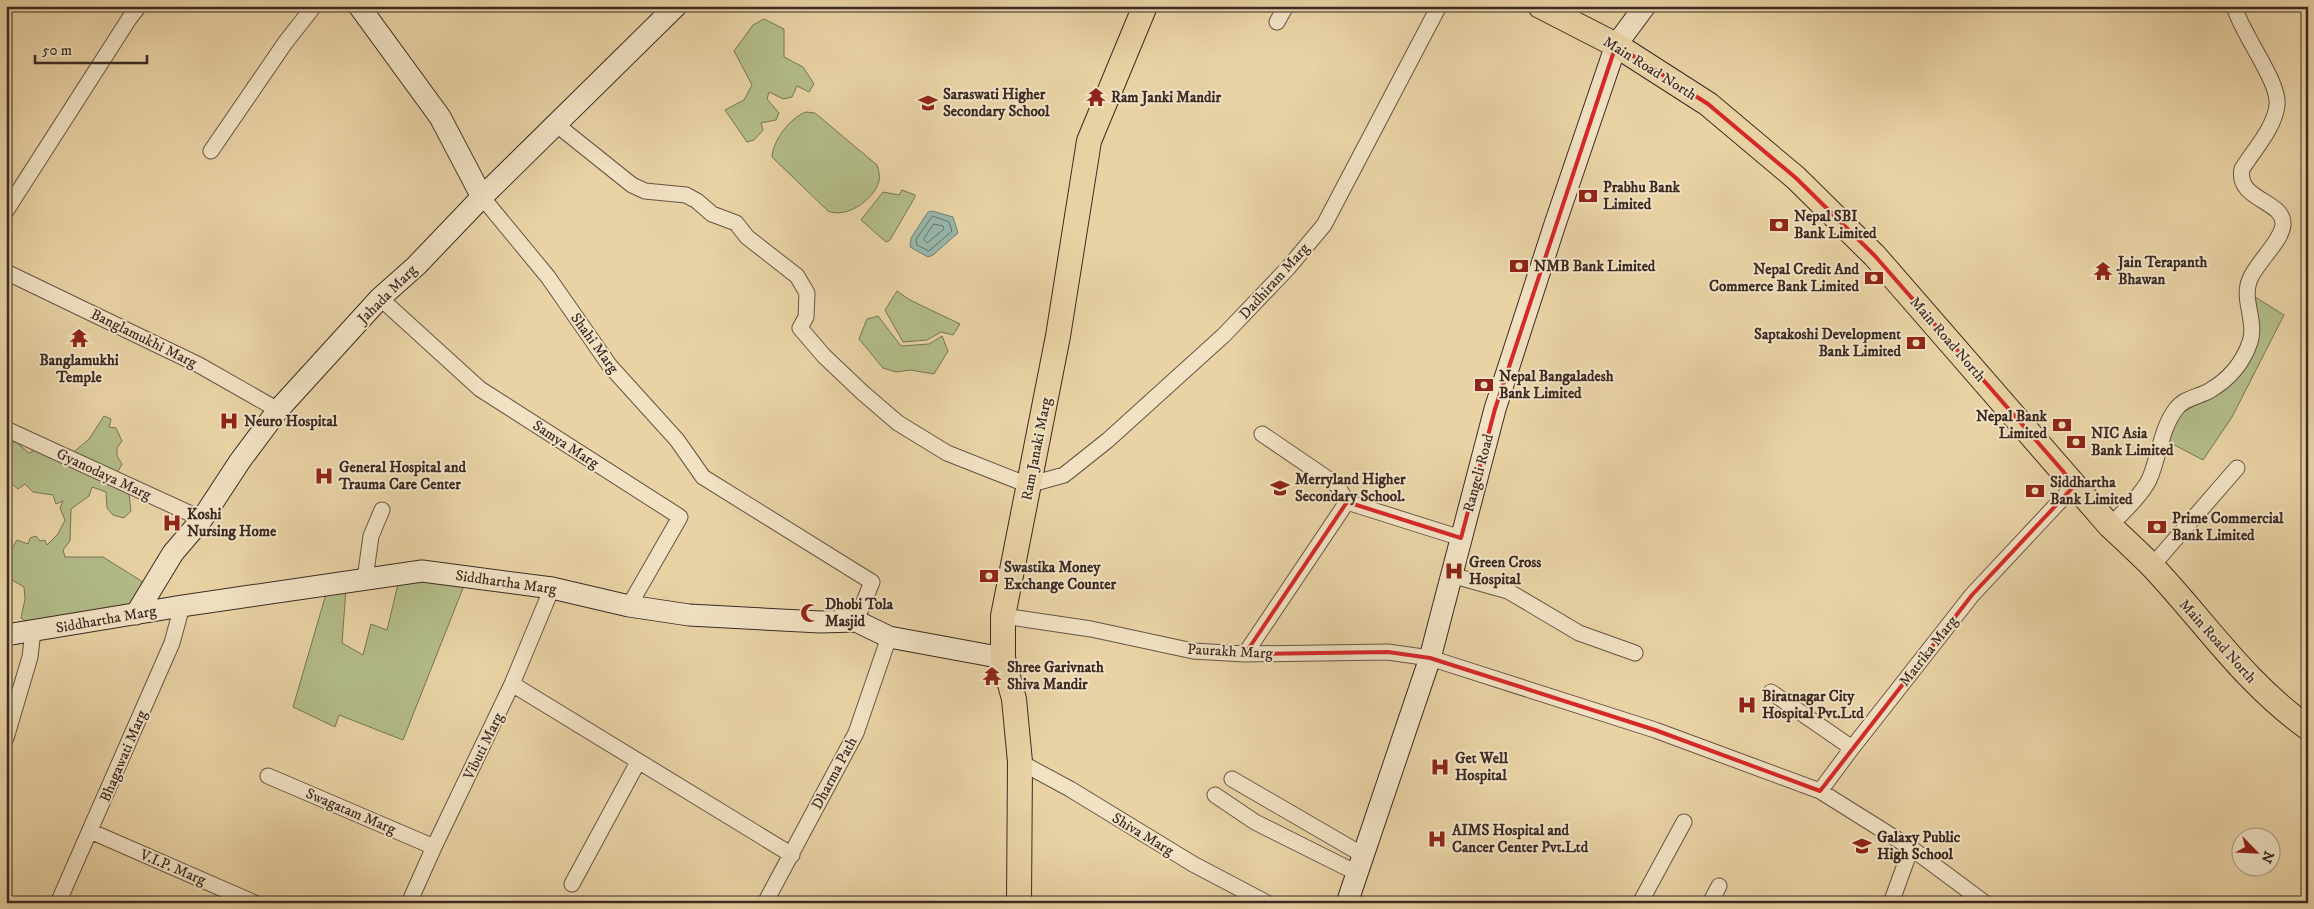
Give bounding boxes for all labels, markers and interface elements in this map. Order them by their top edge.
scale bar [35,32,148,64]
street label: Main Road North [1599,32,1700,105]
text: 50 m [42,41,72,60]
place label: Saraswati Higher Secondary School [943,85,1050,121]
temple icon: Ram Janki Mandir [1085,86,1107,108]
place label: Ram Janki Mandir [1111,88,1221,107]
school or university icon: Saraswati Higher Secondary School [917,92,939,114]
place label: Prabhu Bank Limited [1603,178,1681,214]
bank icon: Prabhu Bank Limited [1577,185,1599,207]
place label: Nepal SBI Bank Limited [1794,207,1877,243]
bank icon: Nepal SBI Bank Limited [1768,214,1790,236]
street label: Dadhiram Marg [1235,239,1314,323]
place label: Jain Terapanth Bhawan [2116,253,2207,289]
bank icon: NMB Bank Limited [1508,255,1530,277]
place label: NMB Bank Limited [1534,257,1656,276]
street label: Jahada Marg [352,260,422,329]
place label: Nepal Credit And Commerce Bank Limited [1709,260,1860,296]
temple icon: Jain Terapanth Bhawan [2092,260,2114,282]
bank icon: Nepal Credit And Commerce Bank Limited [1863,267,1885,289]
street label: Main Road North [1905,293,1990,386]
street label: Banglamukhi Marg [88,305,201,373]
street label: Shahi Marg [566,309,623,378]
place label: Saptakoshi Development Bank Limited [1754,325,1901,361]
temple icon: Banglamukhi Temple [68,327,90,349]
bank icon: Saptakoshi Development Bank Limited [1905,332,1927,354]
place label: Banglamukhi Temple [39,351,119,387]
place label: Nepal Bangaladesh Bank Limited [1499,367,1614,403]
bank icon: Nepal Bangaladesh Bank Limited [1473,374,1495,396]
street label: Ram Janaki Marg [1017,395,1056,502]
place label: Nepal Bank Limited [1976,407,2048,443]
hospital icon: Neuro Hospital [218,410,240,432]
place label: Neuro Hospital [244,412,338,431]
bank icon: Nepal Bank Limited [2051,414,2073,436]
street label: Samya Marg [529,416,603,473]
place label: NIC Asia Bank Limited [2091,424,2174,460]
street label: Rangeli Road [1459,431,1498,514]
bank icon: NIC Asia Bank Limited [2065,431,2087,453]
street label: Gyanodaya Marg [53,444,155,505]
place label: General Hospital and Trauma Care Center [338,458,466,494]
hospital icon: General Hospital and Trauma Care Center [313,465,335,487]
place label: Merryland Higher Secondary School. [1295,470,1406,506]
place label: Siddhartha Bank Limited [2050,473,2133,509]
school or university icon: Merryland Higher Secondary School. [1269,477,1291,499]
bank icon: Siddhartha Bank Limited [2024,480,2046,502]
place label: Koshi Nursing Home [187,505,277,541]
place label: Prime Commercial Bank Limited [2172,509,2284,545]
hospital icon: Koshi Nursing Home [161,512,183,534]
bank icon: Prime Commercial Bank Limited [2146,516,2168,538]
place label: Green Cross Hospital [1469,553,1541,589]
place label: Swastika Money Exchange Counter [1004,558,1116,594]
hospital icon: Green Cross Hospital [1443,560,1465,582]
bank icon: Swastika Money Exchange Counter [978,565,1000,587]
street label: Siddhartha Marg [454,566,558,599]
place label: Dhobi Tola Masjid [825,595,894,631]
street label: Main Road North [2175,595,2261,687]
street label: Siddhartha Marg [54,601,159,638]
mosque icon: Dhobi Tola Masjid [799,602,821,624]
street label: Matrika Marg [1895,612,1962,690]
street label: Paurakh Marg [1187,640,1274,663]
place label: Shree Garivnath Shiva Mandir [1007,658,1104,694]
temple icon: Shree Garivnath Shiva Mandir [981,665,1003,687]
place label: Biratnagar City Hospital Pvt.Ltd [1762,687,1864,723]
hospital icon: Biratnagar City Hospital Pvt.Ltd [1736,694,1758,716]
street label: Bhagawati Marg [96,707,152,805]
street label: Vibuti Marg [459,709,508,784]
street label: Dharma Path [807,734,862,813]
place label: Get Well Hospital [1455,749,1508,785]
hospital icon: Get Well Hospital [1429,756,1451,778]
street label: Swagatam Marg [303,784,399,839]
street label: Shiva Marg [1108,809,1178,861]
place label: AIMS Hospital and Cancer Center Pvt.Ltd [1451,821,1589,857]
north arrow [2232,826,2282,876]
hospital icon: AIMS Hospital and Cancer Center Pvt.Ltd [1426,828,1448,850]
place label: Galaxy Public High School [1877,828,1961,864]
school or university icon: Galaxy Public High School [1851,835,1873,857]
street label: V.I.P. Marg [136,845,209,890]
text: N [2256,848,2278,866]

